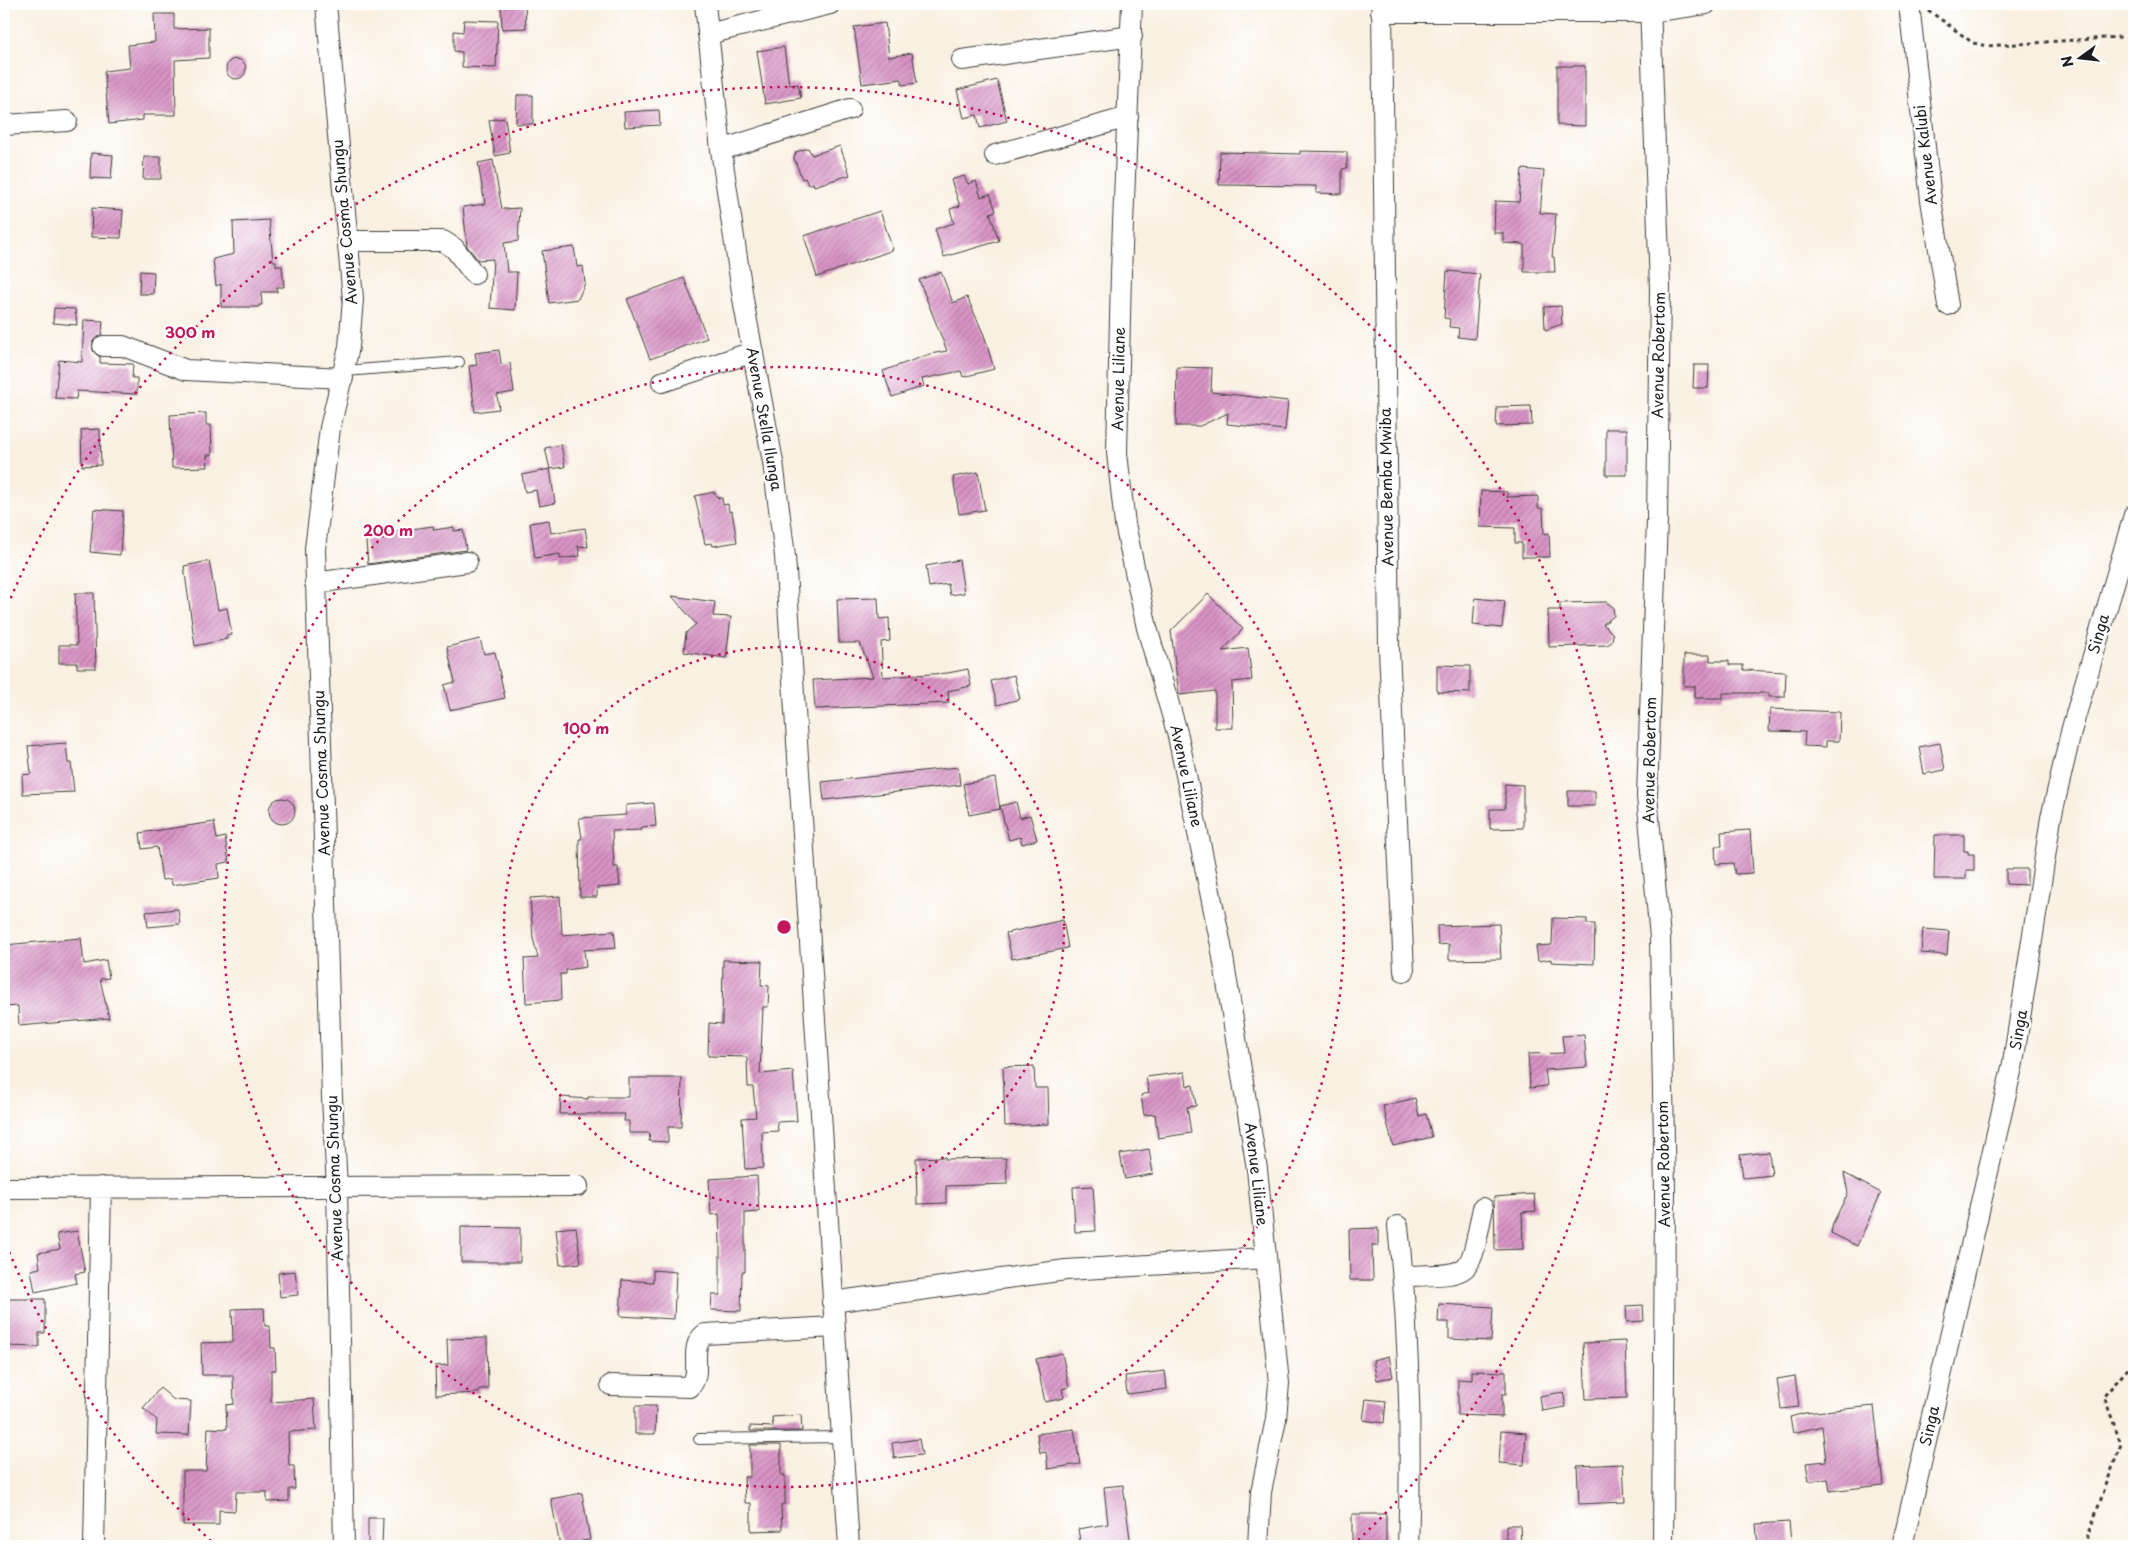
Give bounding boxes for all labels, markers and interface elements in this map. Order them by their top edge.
north arrow [2056,32,2106,82]
text: N [2055,53,2079,70]
street label: Avenue Kalubi [1907,104,1942,207]
street label: Avenue Cosma Shungu [325,139,362,306]
street label: Avenue Robertom [1645,291,1670,419]
text: 300 m [165,320,215,343]
street label: Avenue Liliane [1105,327,1130,431]
street label: Avenue Stella Ilunga [742,345,790,493]
street label: Avenue Bemba Mwiba [1373,407,1398,566]
text: 200 m [363,518,413,541]
street label: Singa [2081,610,2114,656]
street label: Avenue Cosma Shungu [306,690,335,856]
street label: Avenue Robertom [1636,696,1661,824]
text: 100 m [563,716,609,739]
street label: Avenue Liliane [1165,722,1210,829]
centre of rings [775,918,793,936]
street label: Singa [2003,1007,2033,1052]
street label: Avenue Cosma Shungu [319,1095,348,1261]
street label: Avenue Robertom [1650,1100,1675,1228]
street label: Avenue Liliane [1240,1121,1275,1227]
street label: Singa [1913,1403,1944,1448]

